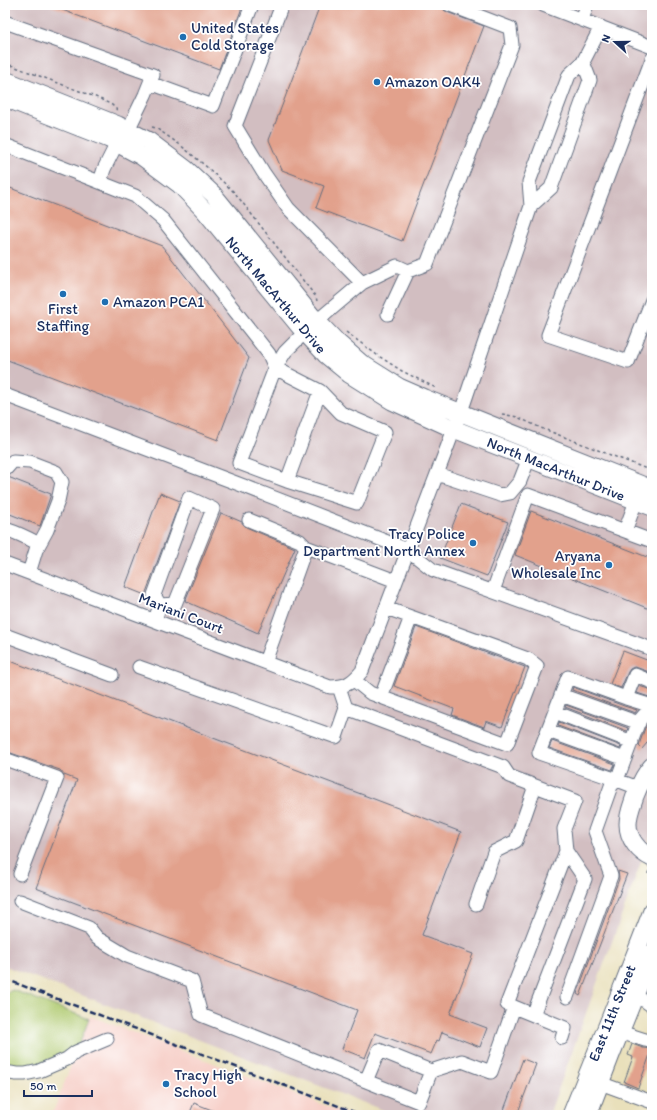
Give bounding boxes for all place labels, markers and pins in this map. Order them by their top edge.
place label: United States Cold Storage [191,19,279,54]
marker: United States Cold Storage [178,32,188,42]
place label: Amazon OAK4 [385,73,480,91]
marker: Amazon OAK4 [372,77,382,87]
marker: First Staffing [58,289,68,299]
place label: Amazon PCA1 [113,293,204,311]
marker: Amazon PCA1 [100,297,110,307]
place label: First Staffing [37,300,89,335]
place label: Tracy Police Department North Annex [303,525,466,560]
marker: Tracy Police Department North Annex [468,538,478,548]
place label: Aryana Wholesale Inc [511,547,602,582]
marker: Aryana Wholesale Inc [604,560,614,570]
place label: Tracy High School [174,1066,242,1101]
marker: Tracy High School [161,1079,171,1089]

